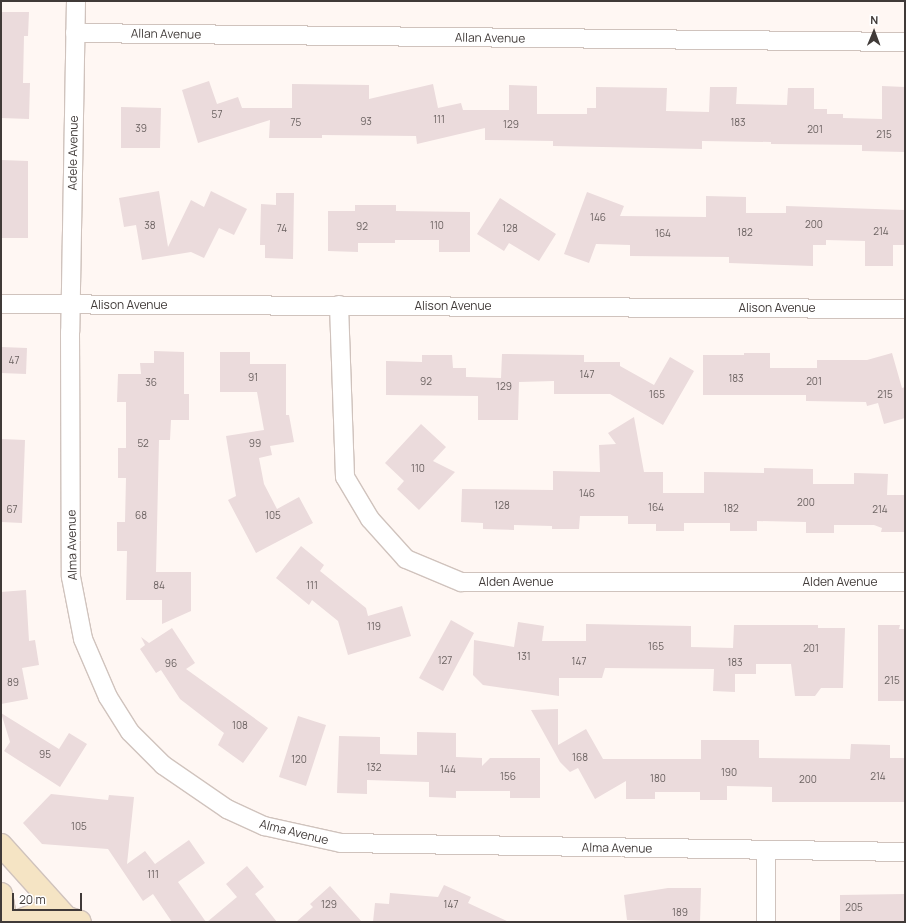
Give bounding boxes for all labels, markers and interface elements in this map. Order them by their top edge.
north arrow [854,12,894,52]
text: N [870,12,878,27]
street label: Allan Avenue [131,26,201,42]
street label: Allan Avenue [455,30,525,46]
house number: 57 [212,109,222,121]
house number: 111 [433,114,445,126]
street label: Adele Avenue [65,115,81,191]
house number: 93 [360,116,372,128]
house number: 75 [291,117,301,129]
house number: 183 [730,117,746,129]
house number: 129 [503,119,519,131]
house number: 39 [135,123,147,135]
house number: 201 [807,124,823,136]
house number: 215 [876,129,892,141]
house number: 146 [590,212,606,224]
house number: 200 [805,219,823,231]
house number: 38 [144,220,156,232]
house number: 110 [430,220,444,232]
house number: 92 [356,221,368,233]
house number: 74 [277,223,287,235]
house number: 128 [502,223,518,235]
house number: 214 [873,226,889,238]
house number: 182 [737,227,753,239]
house number: 164 [655,228,671,240]
street label: Alison Avenue [90,298,168,312]
street label: Alison Avenue [414,299,492,313]
street label: Alison Avenue [738,301,816,315]
house number: 47 [9,355,19,367]
house number: 147 [580,369,594,381]
house number: 91 [248,372,258,384]
house number: 183 [728,373,744,385]
house number: 92 [420,376,432,388]
house number: 201 [806,376,822,388]
house number: 36 [145,377,157,389]
house number: 129 [496,381,512,393]
house number: 165 [649,389,665,401]
house number: 215 [877,389,893,401]
house number: 52 [137,438,149,450]
house number: 99 [249,438,261,450]
house number: 110 [411,463,425,475]
house number: 146 [579,488,595,500]
house number: 200 [797,497,815,509]
house number: 128 [494,500,510,512]
house number: 164 [648,502,664,514]
house number: 182 [723,503,739,515]
house number: 67 [6,504,18,516]
house number: 214 [872,504,888,516]
street label: Alma Avenue [64,510,80,580]
house number: 68 [135,510,147,522]
house number: 105 [265,510,281,522]
street label: Alden Avenue [479,575,553,589]
street label: Alden Avenue [803,575,877,589]
house number: 84 [153,580,165,592]
house number: 111 [306,580,318,592]
house number: 119 [367,621,381,633]
house number: 165 [648,641,664,653]
house number: 201 [803,643,819,655]
house number: 131 [517,651,531,663]
house number: 127 [438,655,452,667]
house number: 147 [572,656,586,668]
house number: 183 [727,657,743,669]
house number: 96 [165,658,177,670]
house number: 215 [884,675,900,687]
house number: 89 [7,677,19,689]
house number: 108 [232,720,248,732]
house number: 95 [39,749,51,761]
house number: 168 [572,752,588,764]
house number: 120 [291,754,307,766]
house number: 132 [366,762,382,774]
house number: 144 [440,764,456,776]
house number: 190 [721,767,737,779]
house number: 156 [500,771,516,783]
house number: 214 [870,771,886,783]
house number: 180 [650,773,666,785]
house number: 200 [799,774,817,786]
street label: Alma Avenue [258,816,330,848]
house number: 105 [71,821,87,833]
street label: Alma Avenue [582,840,652,856]
house number: 111 [147,869,159,881]
scale bar [14,885,84,911]
text: 20 m [19,891,46,908]
house number: 129 [321,899,337,911]
house number: 147 [444,899,458,911]
house number: 205 [845,902,863,914]
house number: 189 [672,907,688,919]

